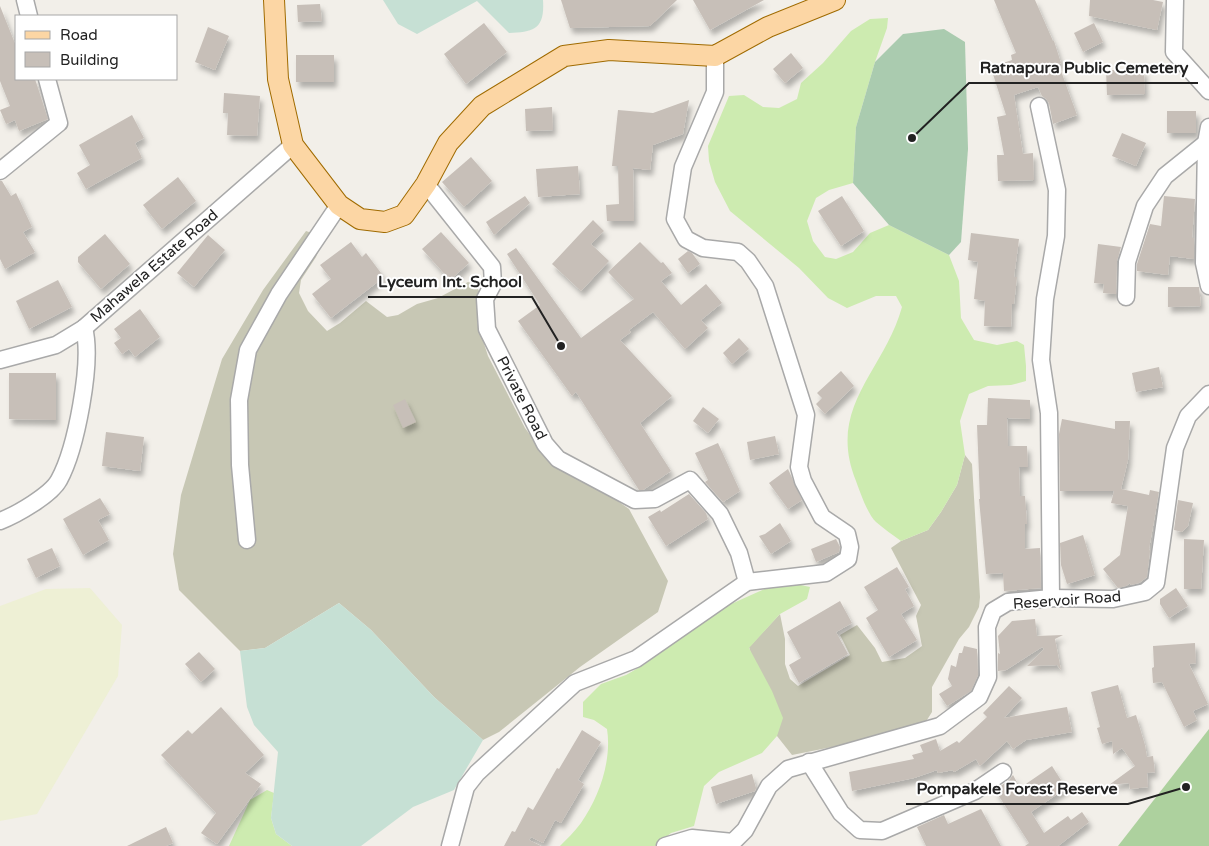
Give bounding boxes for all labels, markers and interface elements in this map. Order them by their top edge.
legend [15,15,178,80]
text: Road [60,26,98,44]
text: Building [60,51,119,69]
callout: Ratnapura Public Cemetery [969,52,1198,83]
text: Ratnapura Public Cemetery [980,58,1189,78]
street label: Mahawela Estate Road [87,206,221,326]
callout: Lyceum Int. School [368,266,532,297]
text: Lyceum Int. School [378,272,522,292]
street label: Private Road [493,353,551,443]
street label: Reservoir Road [1012,587,1122,613]
callout: Pompakele Forest Reserve [906,773,1128,804]
text: Pompakele Forest Reserve [916,779,1118,799]

